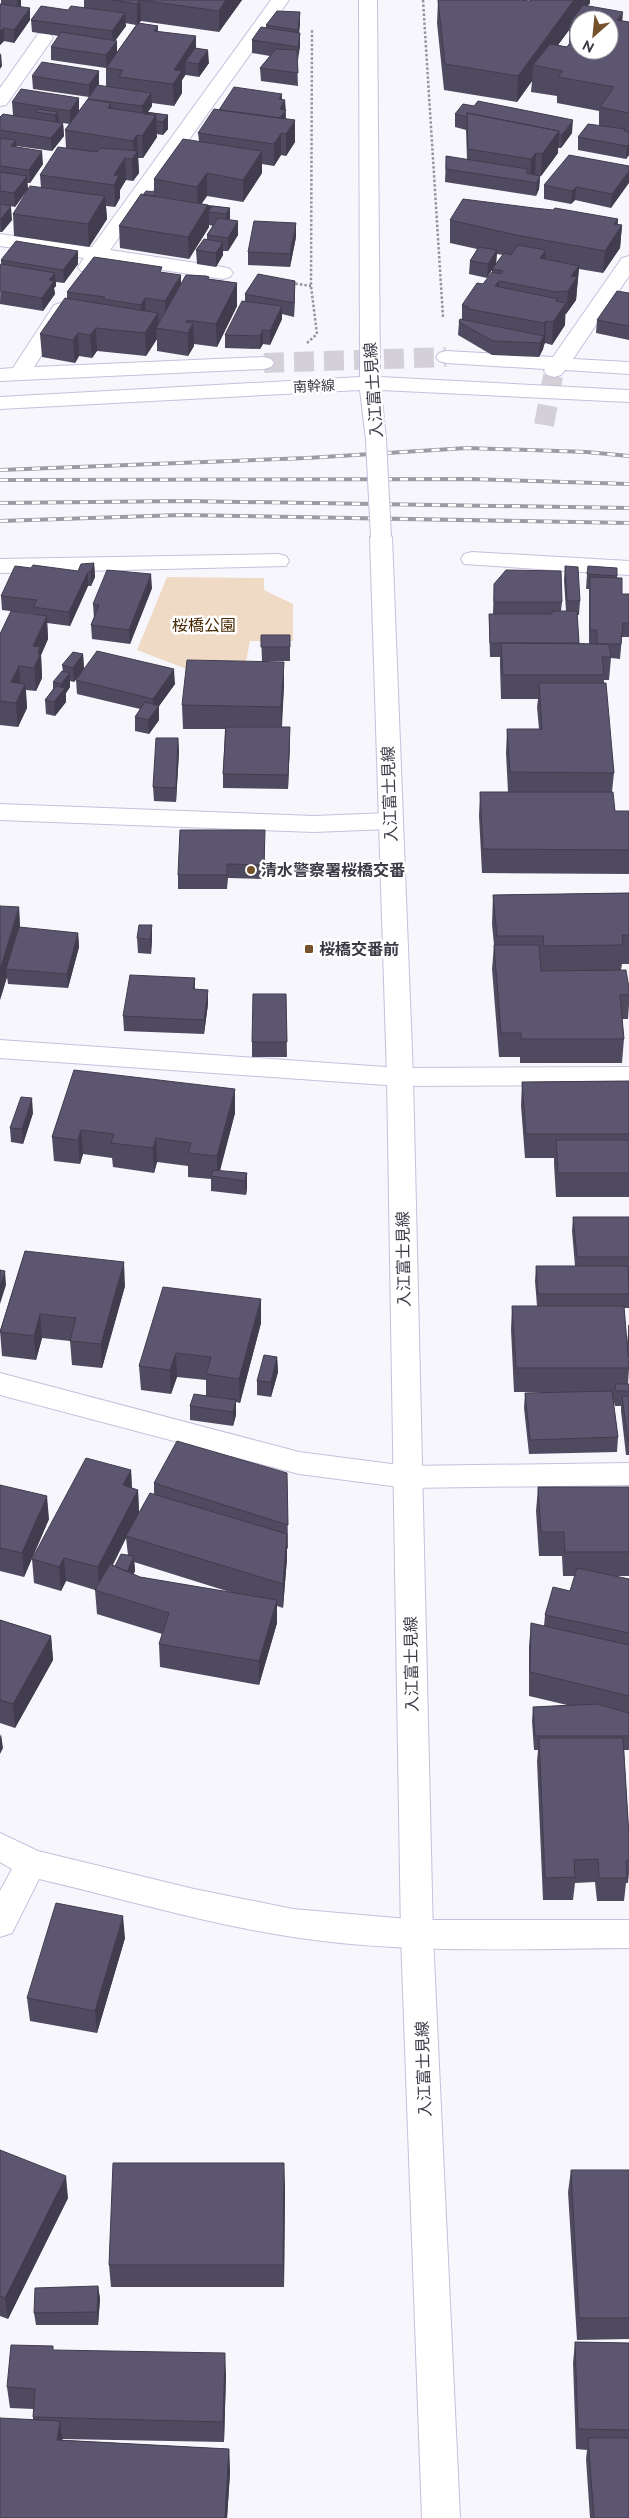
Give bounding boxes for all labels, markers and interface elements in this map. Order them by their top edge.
north arrow [569,10,619,60]
text: N [580,37,596,56]
street label: 入江富士見線 [361,341,386,439]
street label: 南幹線 [293,377,335,395]
park label: 桜橋公園 [172,616,236,635]
street label: 入江富士見線 [378,746,401,842]
place label: 清水警察署桜橋交番 [261,861,405,880]
marker: 清水警察署桜橋交番 [245,864,257,876]
place label: 桜橋交番前 [319,940,399,959]
marker: 桜橋交番前 [303,943,315,955]
street label: 入江富士見線 [393,1211,414,1307]
street label: 入江富士見線 [401,1616,422,1712]
street label: 入江富士見線 [412,2021,435,2117]

